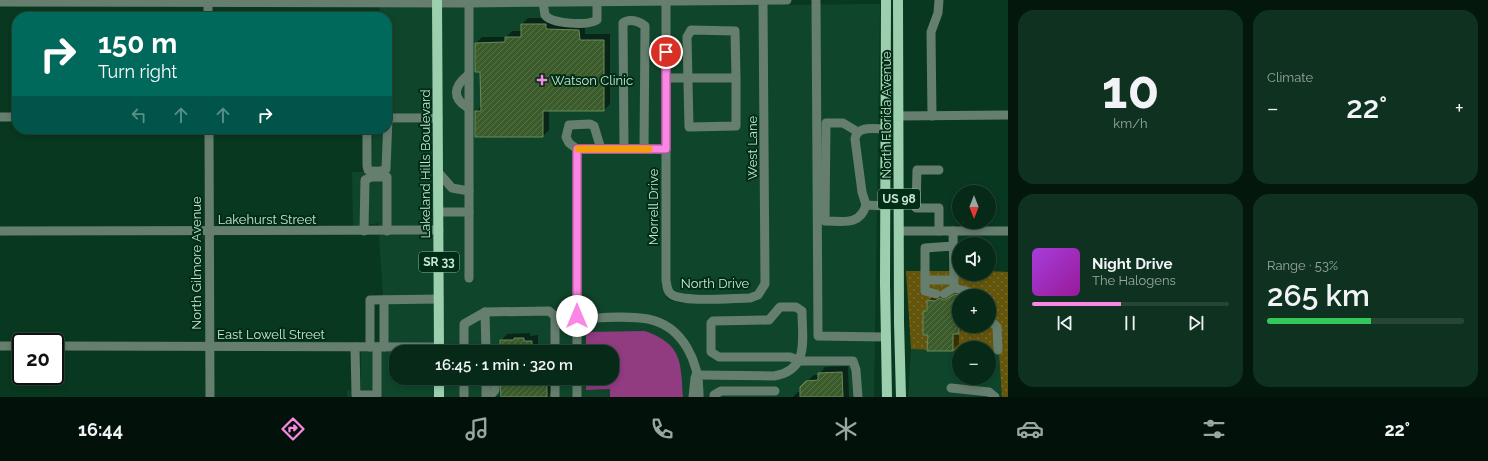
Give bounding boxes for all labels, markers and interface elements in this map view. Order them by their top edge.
text: 150 m [98,27,177,60]
icon: right [32,28,84,80]
pin [649,35,683,69]
icon: arrive [655,41,677,63]
street label: North Florida Avenue [879,51,894,179]
text: 10 [1102,59,1159,120]
text: Turn right [98,61,177,82]
text: Climate [1267,70,1313,85]
place label: Watson Clinic [551,73,633,88]
marker: Watson Clinic [536,74,548,86]
street label: Lakeland Hills Boulevard [418,90,433,238]
text: 22° [1346,90,1387,125]
text: − [1267,95,1279,121]
text: + [1455,95,1464,121]
icon: left [128,104,150,126]
icon: ahead [170,104,192,126]
icon: ahead [212,104,234,126]
icon: right [254,104,276,126]
street label: West Lane [745,116,760,180]
text: km/h [1113,116,1148,131]
street label: Morrell Drive [646,168,661,245]
north arrow [952,185,996,229]
map controls [952,185,996,385]
road number: US 98 [878,189,920,209]
street label: North Gilmore Avenue [189,196,204,330]
street label: Lakehurst Street [218,212,317,227]
button: sound [952,237,996,281]
road number: SR 33 [419,252,459,272]
text: Night Drive [1092,255,1172,273]
text: Range · 53% [1267,258,1338,273]
text: The Halogens [1092,273,1176,288]
street label: North Drive [681,276,750,291]
text: 265 km [1267,278,1370,313]
button: + [952,289,996,333]
position arrow [556,295,598,337]
icon: previous [1054,312,1076,334]
icon: pause [1119,312,1141,334]
icon: next [1185,312,1207,334]
street label: East Lowell Street [217,327,326,342]
speed limit sign: 20 [12,333,64,385]
button: − [952,341,996,385]
text: 16:45 · 1 min · 320 m [435,356,573,374]
icon: directions [279,415,307,443]
icon: music [463,415,491,443]
icon: phone [648,415,676,443]
icon: climate [832,415,860,443]
icon: car [1016,415,1044,443]
icon: filters [1200,415,1228,443]
text: 16:44 [78,419,123,440]
text: 22° [1384,419,1410,440]

